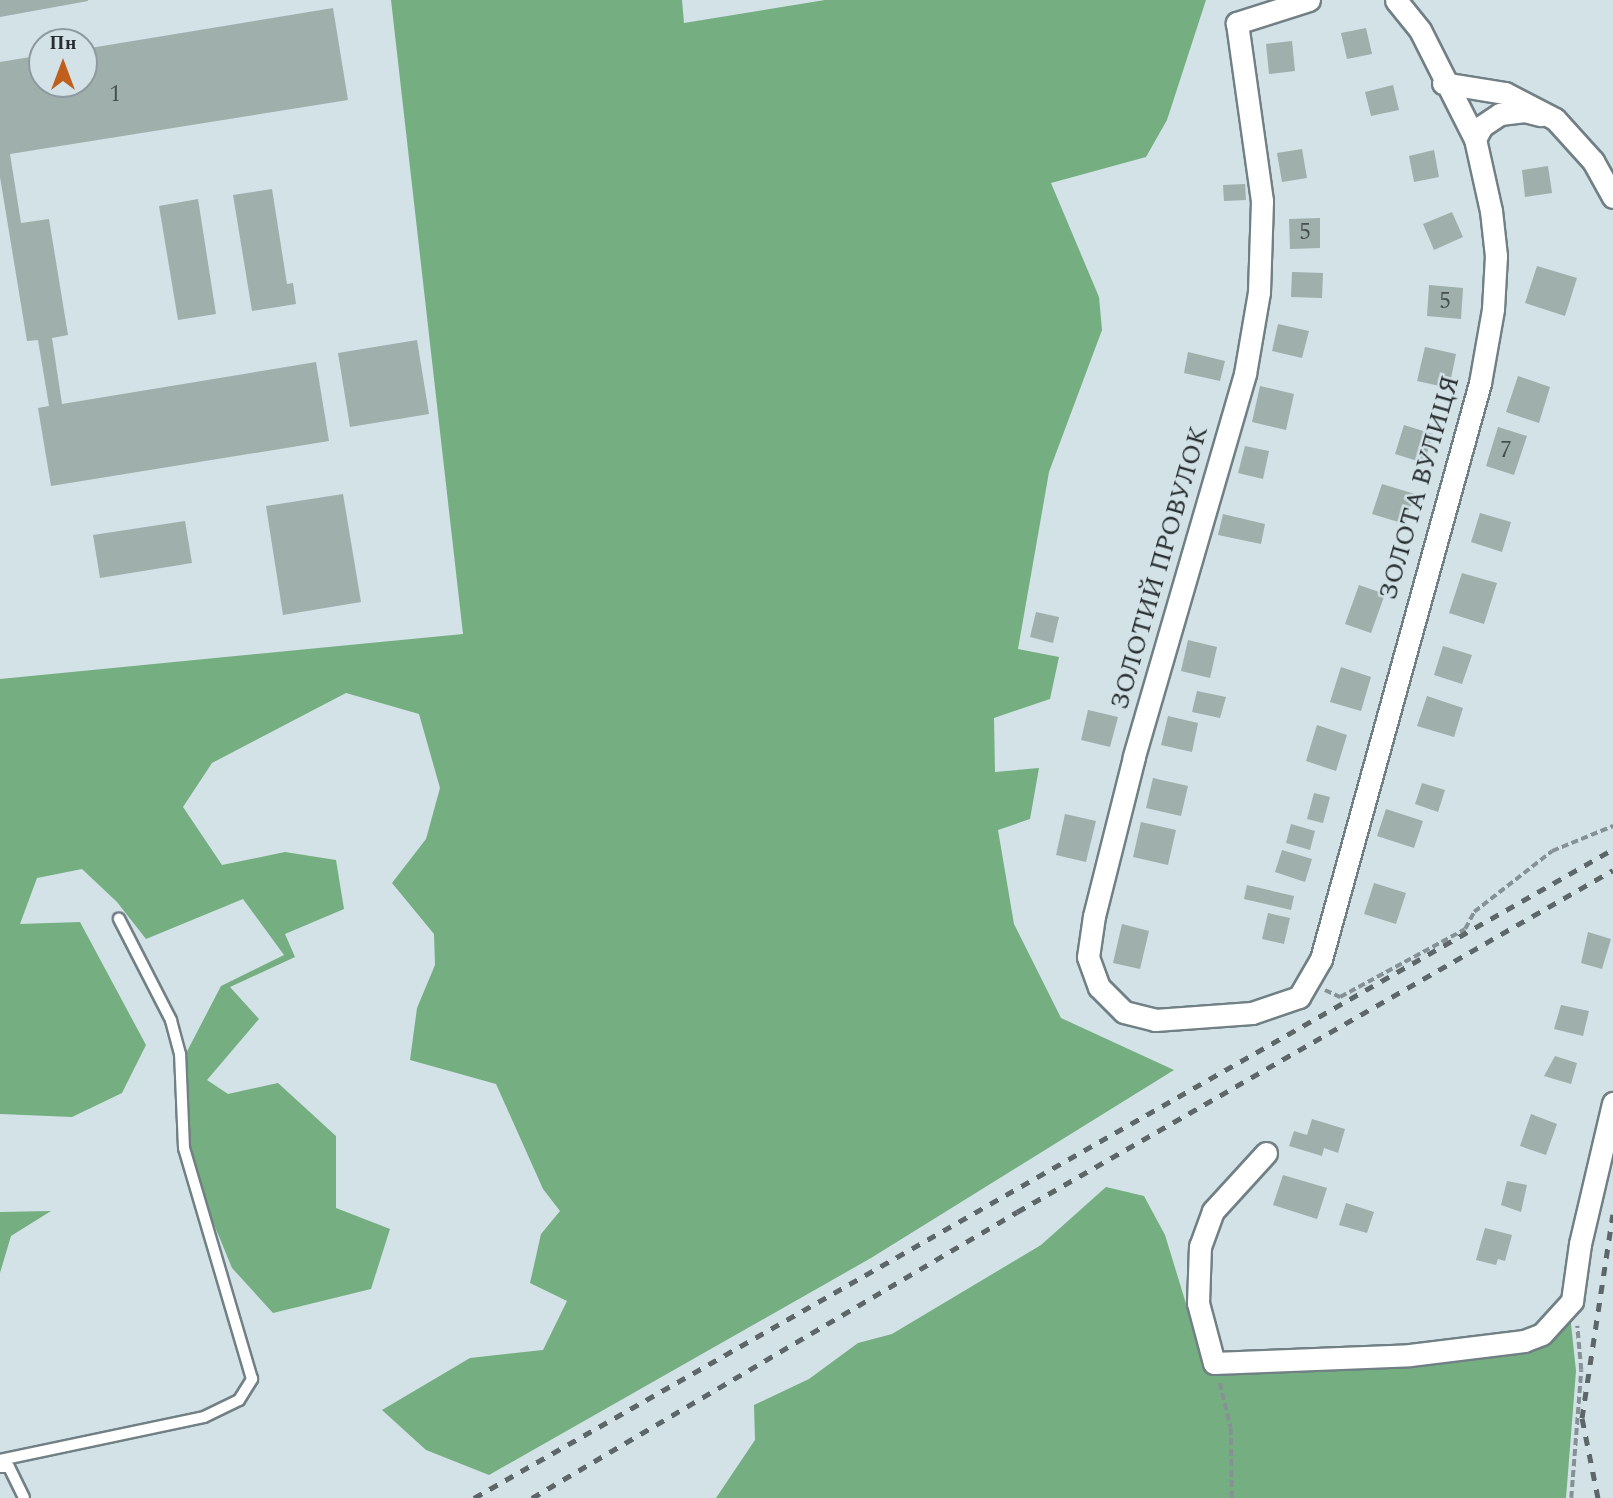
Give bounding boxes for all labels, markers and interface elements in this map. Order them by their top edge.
north arrow [28,28,98,98]
text: Пн [49,29,77,58]
house number: 1 [109,81,121,109]
house number: 5 [1299,219,1311,247]
house number: 5 [1439,288,1451,316]
street label: ЗОЛОТА ВУЛИЦЯ [1373,372,1467,604]
street label: ЗОЛОТИЙ ПРОВУЛОК [1105,423,1215,713]
house number: 7 [1500,437,1512,465]

